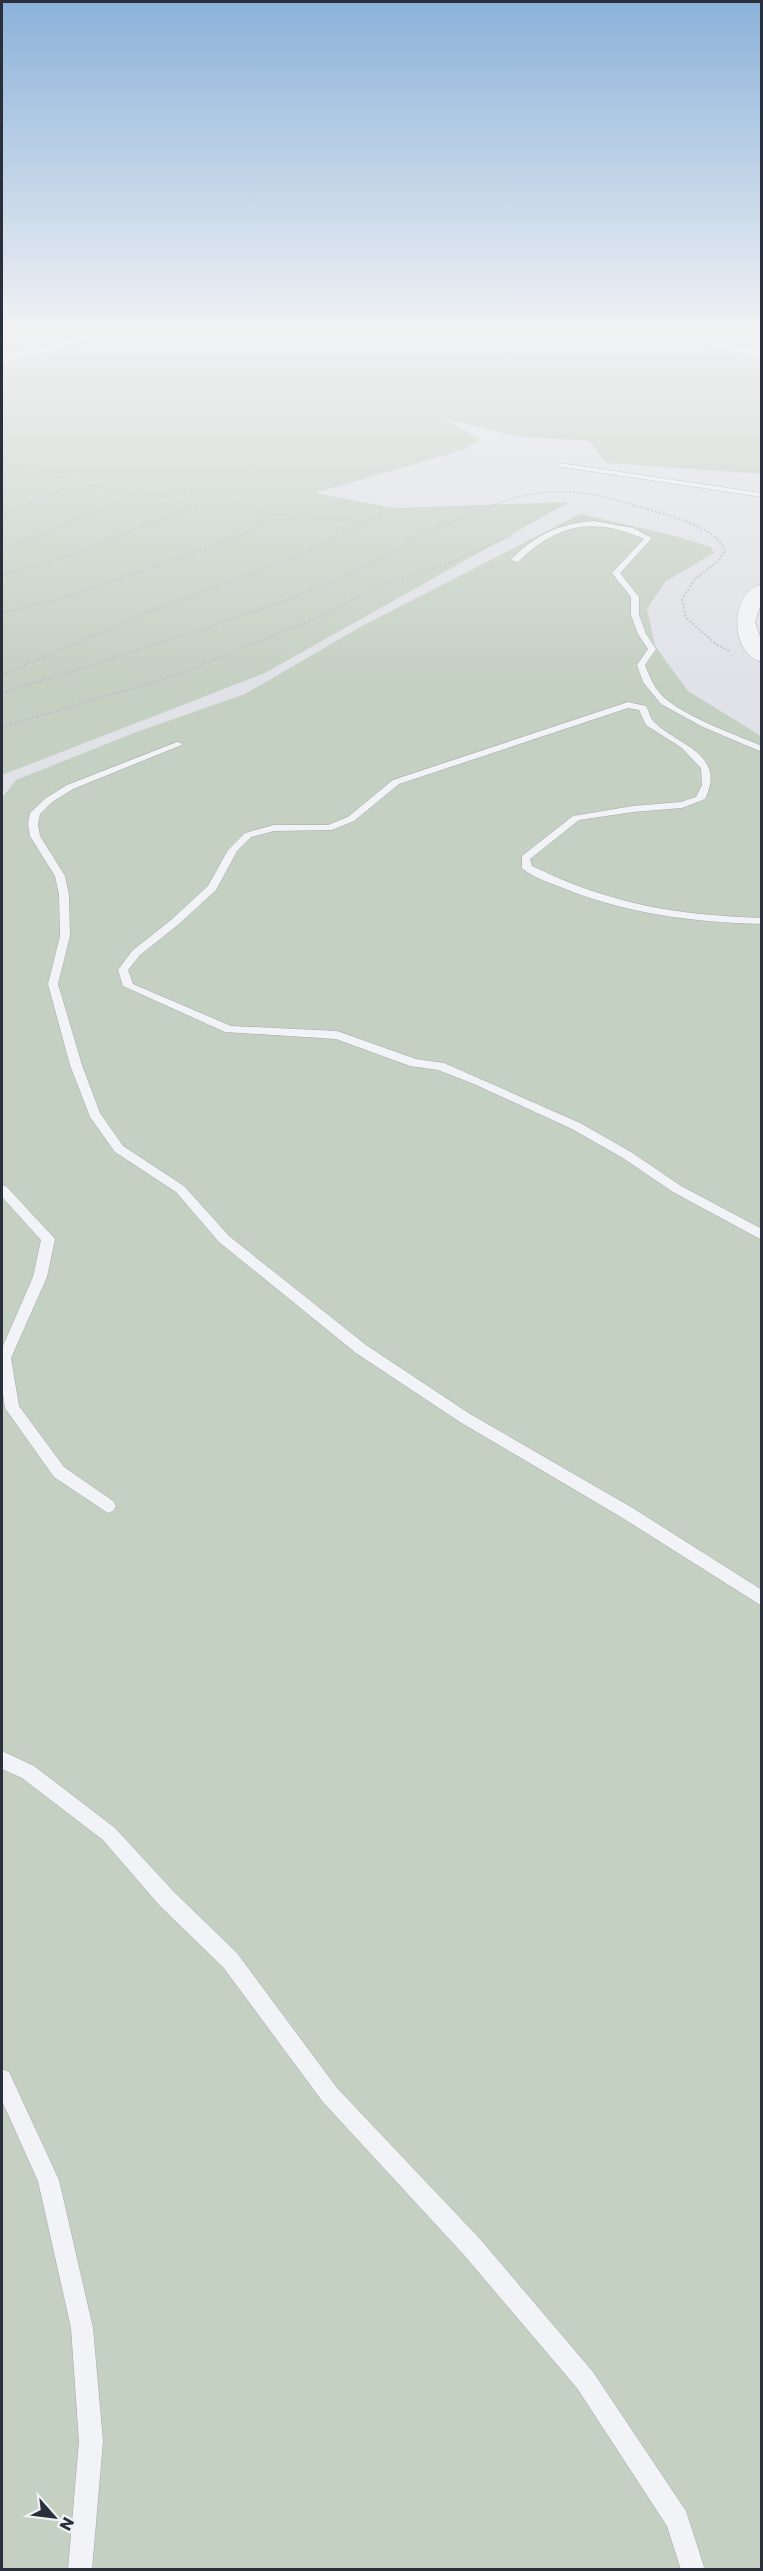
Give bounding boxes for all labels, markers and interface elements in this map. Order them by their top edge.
north arrow [24,2487,84,2547]
text: N [54,2513,80,2535]

